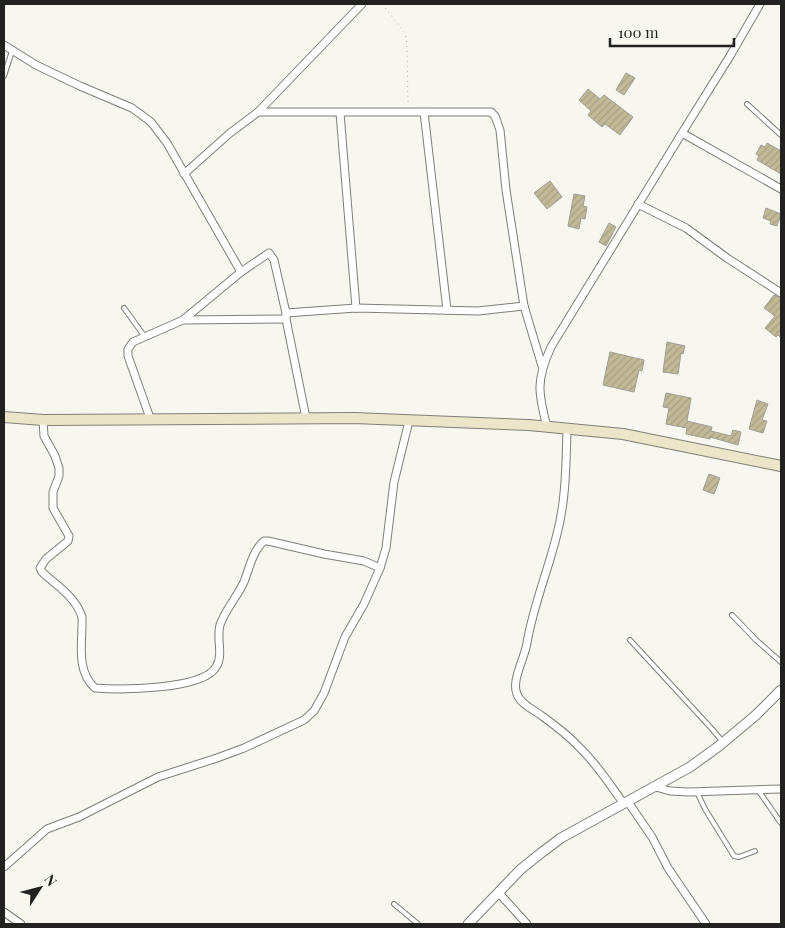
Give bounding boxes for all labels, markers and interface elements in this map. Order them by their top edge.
scale bar [610,15,734,47]
text: 100 m [618,22,659,42]
north arrow [15,863,65,913]
text: N [40,870,62,890]

